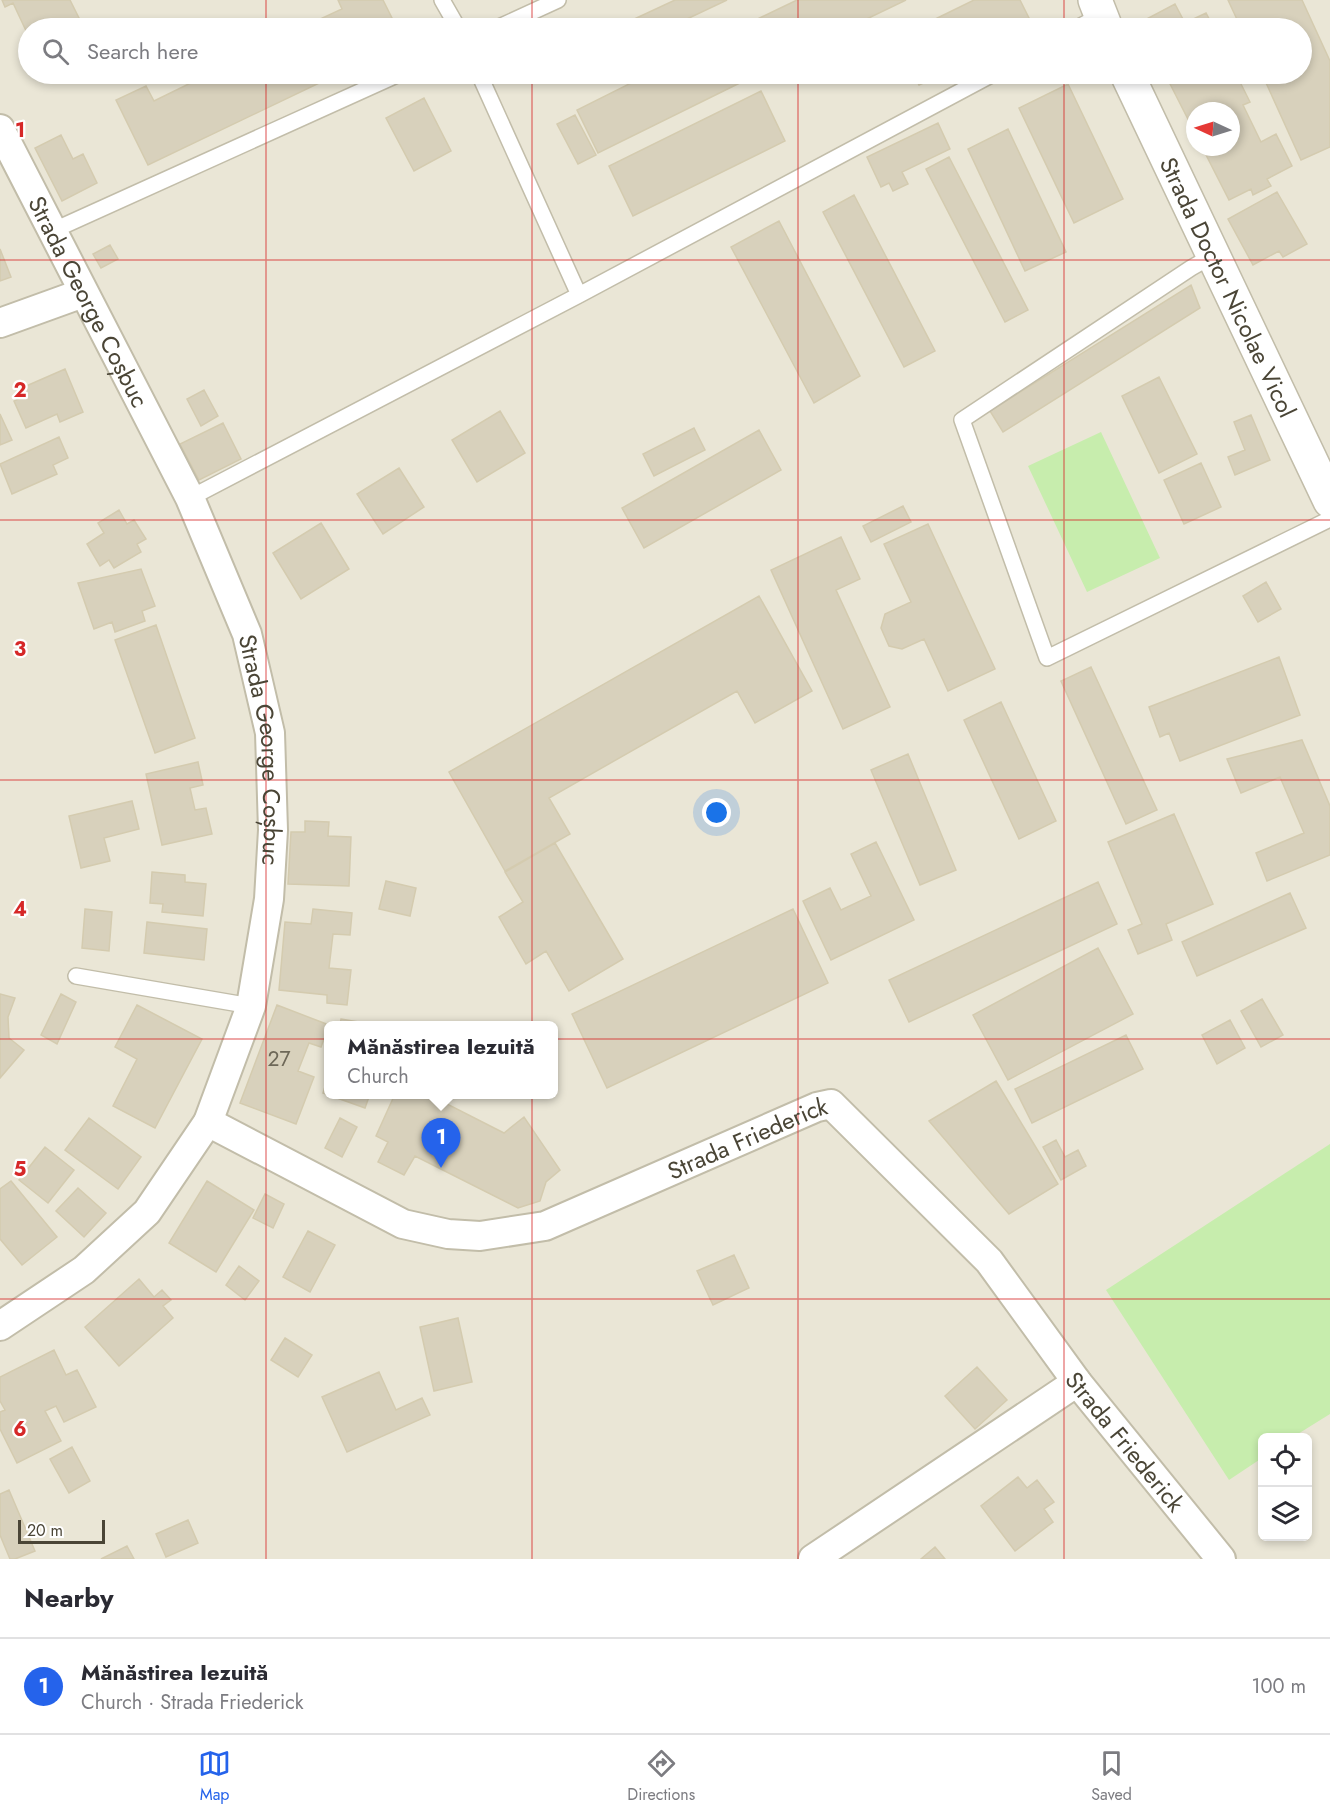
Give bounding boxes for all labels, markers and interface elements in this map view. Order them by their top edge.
search box [18,18,1312,84]
icon: search [39,35,72,68]
text: Search here [87,35,198,67]
north arrow [1186,102,1240,156]
text: 1 [15,116,25,145]
street label: Strada Doctor Nicolae Vicol [1151,151,1305,423]
street label: Strada George Coșbuc [20,190,158,413]
text: 2 [13,376,27,405]
street label: Strada George Coșbuc [230,631,291,866]
text: 3 [14,635,26,664]
your location [702,798,731,827]
text: 4 [13,895,27,924]
popup [324,1021,558,1099]
text: Mănăstirea Iezuită [347,1030,535,1062]
house number: 27 [268,1044,290,1074]
text: Church [347,1062,409,1091]
street label: Strada Friederick [662,1088,831,1188]
pin: 1 [422,1118,460,1168]
text: 5 [14,1155,27,1184]
street label: Strada Friederick [1057,1364,1193,1519]
text: 6 [13,1415,27,1444]
map controls [1258,1433,1312,1541]
button: locate [1258,1433,1312,1487]
button: layers [1258,1487,1312,1541]
scale bar [18,1517,105,1544]
text: 20 m [27,1519,63,1542]
text: Nearby [24,1579,113,1617]
text: Mănăstirea Iezuită [81,1656,268,1688]
text: 1 [38,1672,49,1701]
text: 100 m [1251,1672,1306,1701]
text: Church · Strada Friederick [81,1688,304,1717]
tab: Map [198,1747,231,1806]
tab: Directions [627,1747,695,1806]
tab: Saved [1091,1747,1132,1806]

